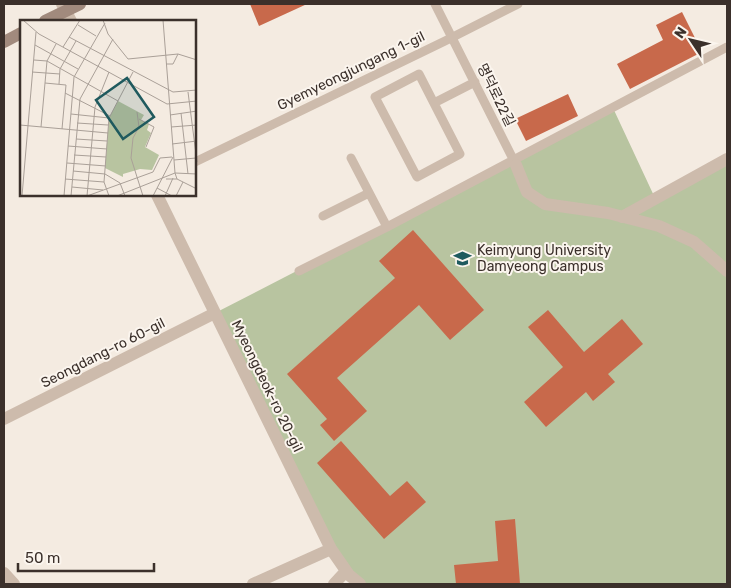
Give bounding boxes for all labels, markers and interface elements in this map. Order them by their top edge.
north arrow [666,15,716,65]
inset map [20,20,196,196]
text: N [671,24,691,42]
street label: Gyemyeongjungang 1-gil [274,28,428,114]
street label: 명덕로22길 [473,61,519,129]
place label: Keimyung University Damyeong Campus [477,242,611,275]
school or university icon: Keimyung University Damyeong Campus [453,248,473,268]
street label: Seongdang-ro 60-gil [38,314,168,392]
street label: Myeongdeok-ro 20-gil [228,317,306,455]
scale bar [18,540,154,572]
text: 50 m [25,549,60,567]

